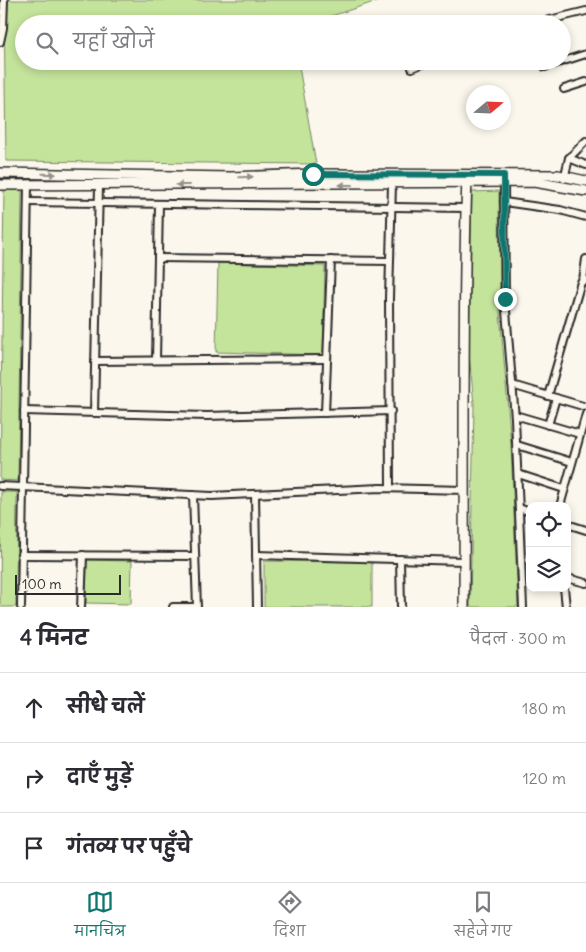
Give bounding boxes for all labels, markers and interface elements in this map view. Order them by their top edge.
search box [15,15,571,70]
icon: search [33,29,61,57]
text: यहाँ खोजें [73,29,154,53]
north arrow [466,85,511,130]
route start [302,163,325,186]
one-way arrow [41,170,57,178]
one-way arrow [238,172,254,180]
one-way arrow [175,181,191,189]
one-way arrow [337,181,353,189]
route end [494,288,517,311]
map controls [526,502,571,592]
button: locate [526,502,571,547]
button: layers [526,547,571,592]
scale bar [15,572,121,595]
text: 100 m [22,575,62,593]
text: 4 मिनट [20,624,88,651]
text: पैदल · 300 m [470,628,566,648]
icon: ahead [20,694,48,722]
text: सीधे चलें [67,694,144,718]
text: 180 m [522,698,566,718]
icon: right [20,764,48,792]
text: दाएँ मुड़ें [67,764,133,788]
text: 120 m [523,768,566,788]
icon: arrive [20,834,48,862]
text: गंतव्य पर पहुँचे [67,834,192,858]
tab: मानचित्र [74,888,126,947]
tab: दिशा [274,888,306,947]
tab: सहेजे गए [454,888,512,947]

